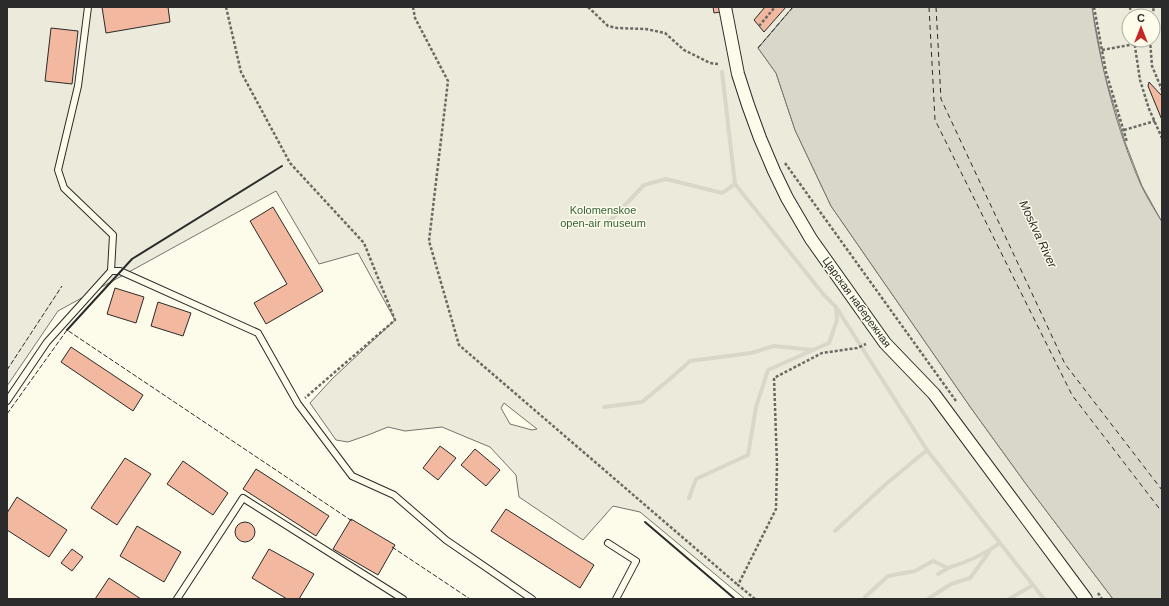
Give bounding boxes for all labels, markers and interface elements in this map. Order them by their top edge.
north arrow [1121,8,1161,48]
text: С [1137,12,1145,24]
water label: Moskva River [1016,198,1060,271]
park label: Kolomenskoe open-air museum [560,204,646,229]
street label: Царская набережная [820,255,894,349]

